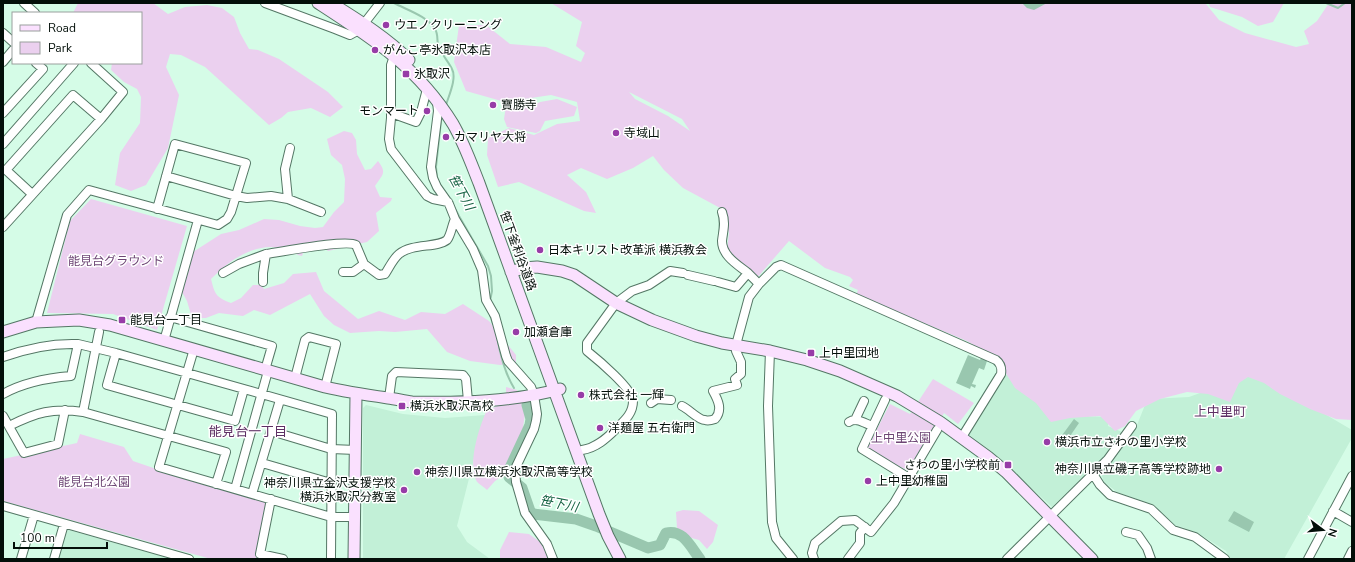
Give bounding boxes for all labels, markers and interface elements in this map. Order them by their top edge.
legend [12,12,142,64]
place label: ウエノクリーニング [394,17,502,33]
text: Road [48,20,76,36]
marker: ウエノクリーニング [381,20,391,30]
text: Park [48,40,73,56]
place label: がんこ亭氷取沢本店 [383,42,491,58]
marker: がんこ亭氷取沢本店 [370,45,380,55]
place label: 氷取沢 [414,66,450,82]
marker: 氷取沢 [401,69,411,79]
place label: 寶勝寺 [501,97,537,113]
marker: 寶勝寺 [488,100,498,110]
place label: モンマート [359,103,419,119]
marker: モンマート [422,106,432,116]
place label: 寺域山 [624,125,660,141]
marker: 寺域山 [611,128,621,138]
place label: カマリヤ大将 [454,129,526,145]
marker: カマリヤ大将 [441,132,451,142]
water label: 笹下川 [444,171,479,216]
street label: 笹下釜利谷道路 [496,209,540,293]
place label: 日本キリスト改革派 横浜教会 [548,242,707,258]
marker: 日本キリスト改革派 横浜教会 [535,245,545,255]
park label: 能見台グラウンド [68,253,164,269]
place label: 能見台一丁目 [130,312,202,328]
marker: 能見台一丁目 [117,315,127,325]
place label: 加瀬倉庫 [524,324,572,340]
marker: 加瀬倉庫 [511,327,521,337]
place label: 上中里団地 [819,345,879,361]
marker: 上中里団地 [806,348,816,358]
place label: 株式会社 一輝 [589,387,664,403]
marker: 株式会社 一輝 [576,390,586,400]
place label: 横浜氷取沢高校 [410,398,494,414]
marker: 横浜氷取沢高校 [397,401,407,411]
district label: 上中里町 [1194,403,1246,421]
place label: 洋麺屋 五右衛門 [608,420,695,436]
district label: 能見台一丁目 [209,423,287,441]
marker: 洋麺屋 五右衛門 [595,423,605,433]
park label: 上中里公園 [871,430,931,446]
place label: 横浜市立さわの里小学校 [1055,434,1187,450]
marker: 横浜市立さわの里小学校 [1042,437,1052,447]
place label: さわの里小学校前 [904,457,1000,473]
marker: さわの里小学校前 [1003,460,1013,470]
place label: 神奈川県立磯子高等学校跡地 [1055,461,1211,477]
place label: 神奈川県立横浜氷取沢高等学校 [425,464,593,480]
marker: 神奈川県立磯子高等学校跡地 [1214,464,1224,474]
marker: 神奈川県立横浜氷取沢高等学校 [412,467,422,477]
place label: 上中里幼稚園 [876,473,948,489]
park label: 能見台北公園 [58,474,130,490]
place label: 神奈川県立金沢支援学校 横浜氷取沢分教室 [264,475,396,505]
marker: 上中里幼稚園 [863,476,873,486]
marker: 神奈川県立金沢支援学校 横浜氷取沢分教室 [399,485,409,495]
water label: 笹下川 [538,491,582,517]
north arrow [1303,510,1343,550]
scale bar [14,524,107,550]
text: N [1324,527,1340,539]
text: 100 m [20,530,55,546]

